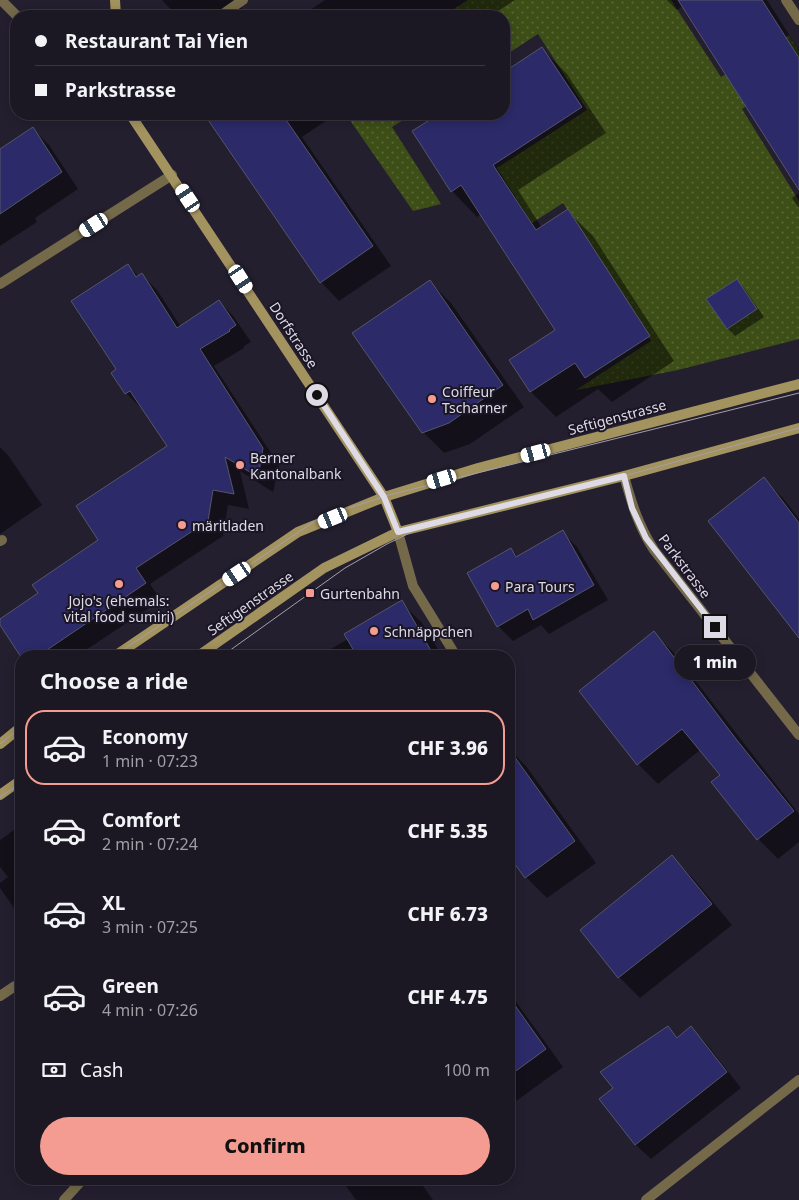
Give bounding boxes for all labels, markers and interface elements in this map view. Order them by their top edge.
text: Restaurant Tai Yien [65,28,248,54]
text: Parkstrasse [65,77,176,103]
car [173,181,202,215]
car [77,211,110,239]
car [226,262,255,296]
street label: Dorfstrasse [265,298,323,372]
place label: Coiffeur Tscharner [442,382,507,417]
route start [306,384,328,406]
marker: Coiffeur Tscharner [426,393,438,405]
street label: Seftigenstrasse [566,395,668,439]
car [519,442,552,464]
place label: Berner Kantonalbank [250,448,342,483]
marker: Berner Kantonalbank [234,459,246,471]
car [425,467,458,491]
car [316,505,349,531]
place label: märitladen [192,516,264,535]
marker: märitladen [176,519,188,531]
street label: Parkstrasse [655,530,716,602]
car [220,559,253,589]
street label: Seftigenstrasse [203,566,297,640]
place label: Para Tours [505,577,575,596]
marker: Jojo's (ehemals: vital food sumiri) [113,578,125,590]
marker: Para Tours [489,580,501,592]
place label: Gurtenbahn [320,584,400,603]
marker: Gurtenbahn [304,587,316,599]
place label: Jojo's (ehemals: vital food sumiri) [64,591,174,626]
route end [704,616,726,638]
place label: Schnäppchen [384,622,473,641]
marker: Schnäppchen [368,625,380,637]
callout: 1 min [674,644,756,680]
text: 1 min [693,651,737,673]
text: Choose a ride [40,665,188,695]
text: Economy [102,724,188,750]
icon: car [42,725,87,770]
text: CHF 3.96 [408,735,488,761]
text: 1 min · 07:23 [102,750,198,772]
text: Comfort [102,807,181,833]
icon: car [42,808,87,853]
text: CHF 5.35 [408,818,488,844]
text: 2 min · 07:24 [102,833,198,855]
text: XL [102,890,125,916]
icon: car [42,891,87,936]
text: CHF 6.73 [408,901,488,927]
text: 3 min · 07:25 [102,916,198,938]
text: Green [102,973,159,999]
icon: car [42,974,87,1019]
text: CHF 4.75 [408,984,488,1010]
text: 4 min · 07:26 [102,999,198,1021]
icon: cash [40,1056,68,1084]
text: Cash [80,1057,124,1083]
text: 100 m [443,1059,490,1081]
button: Confirm [40,1117,490,1175]

